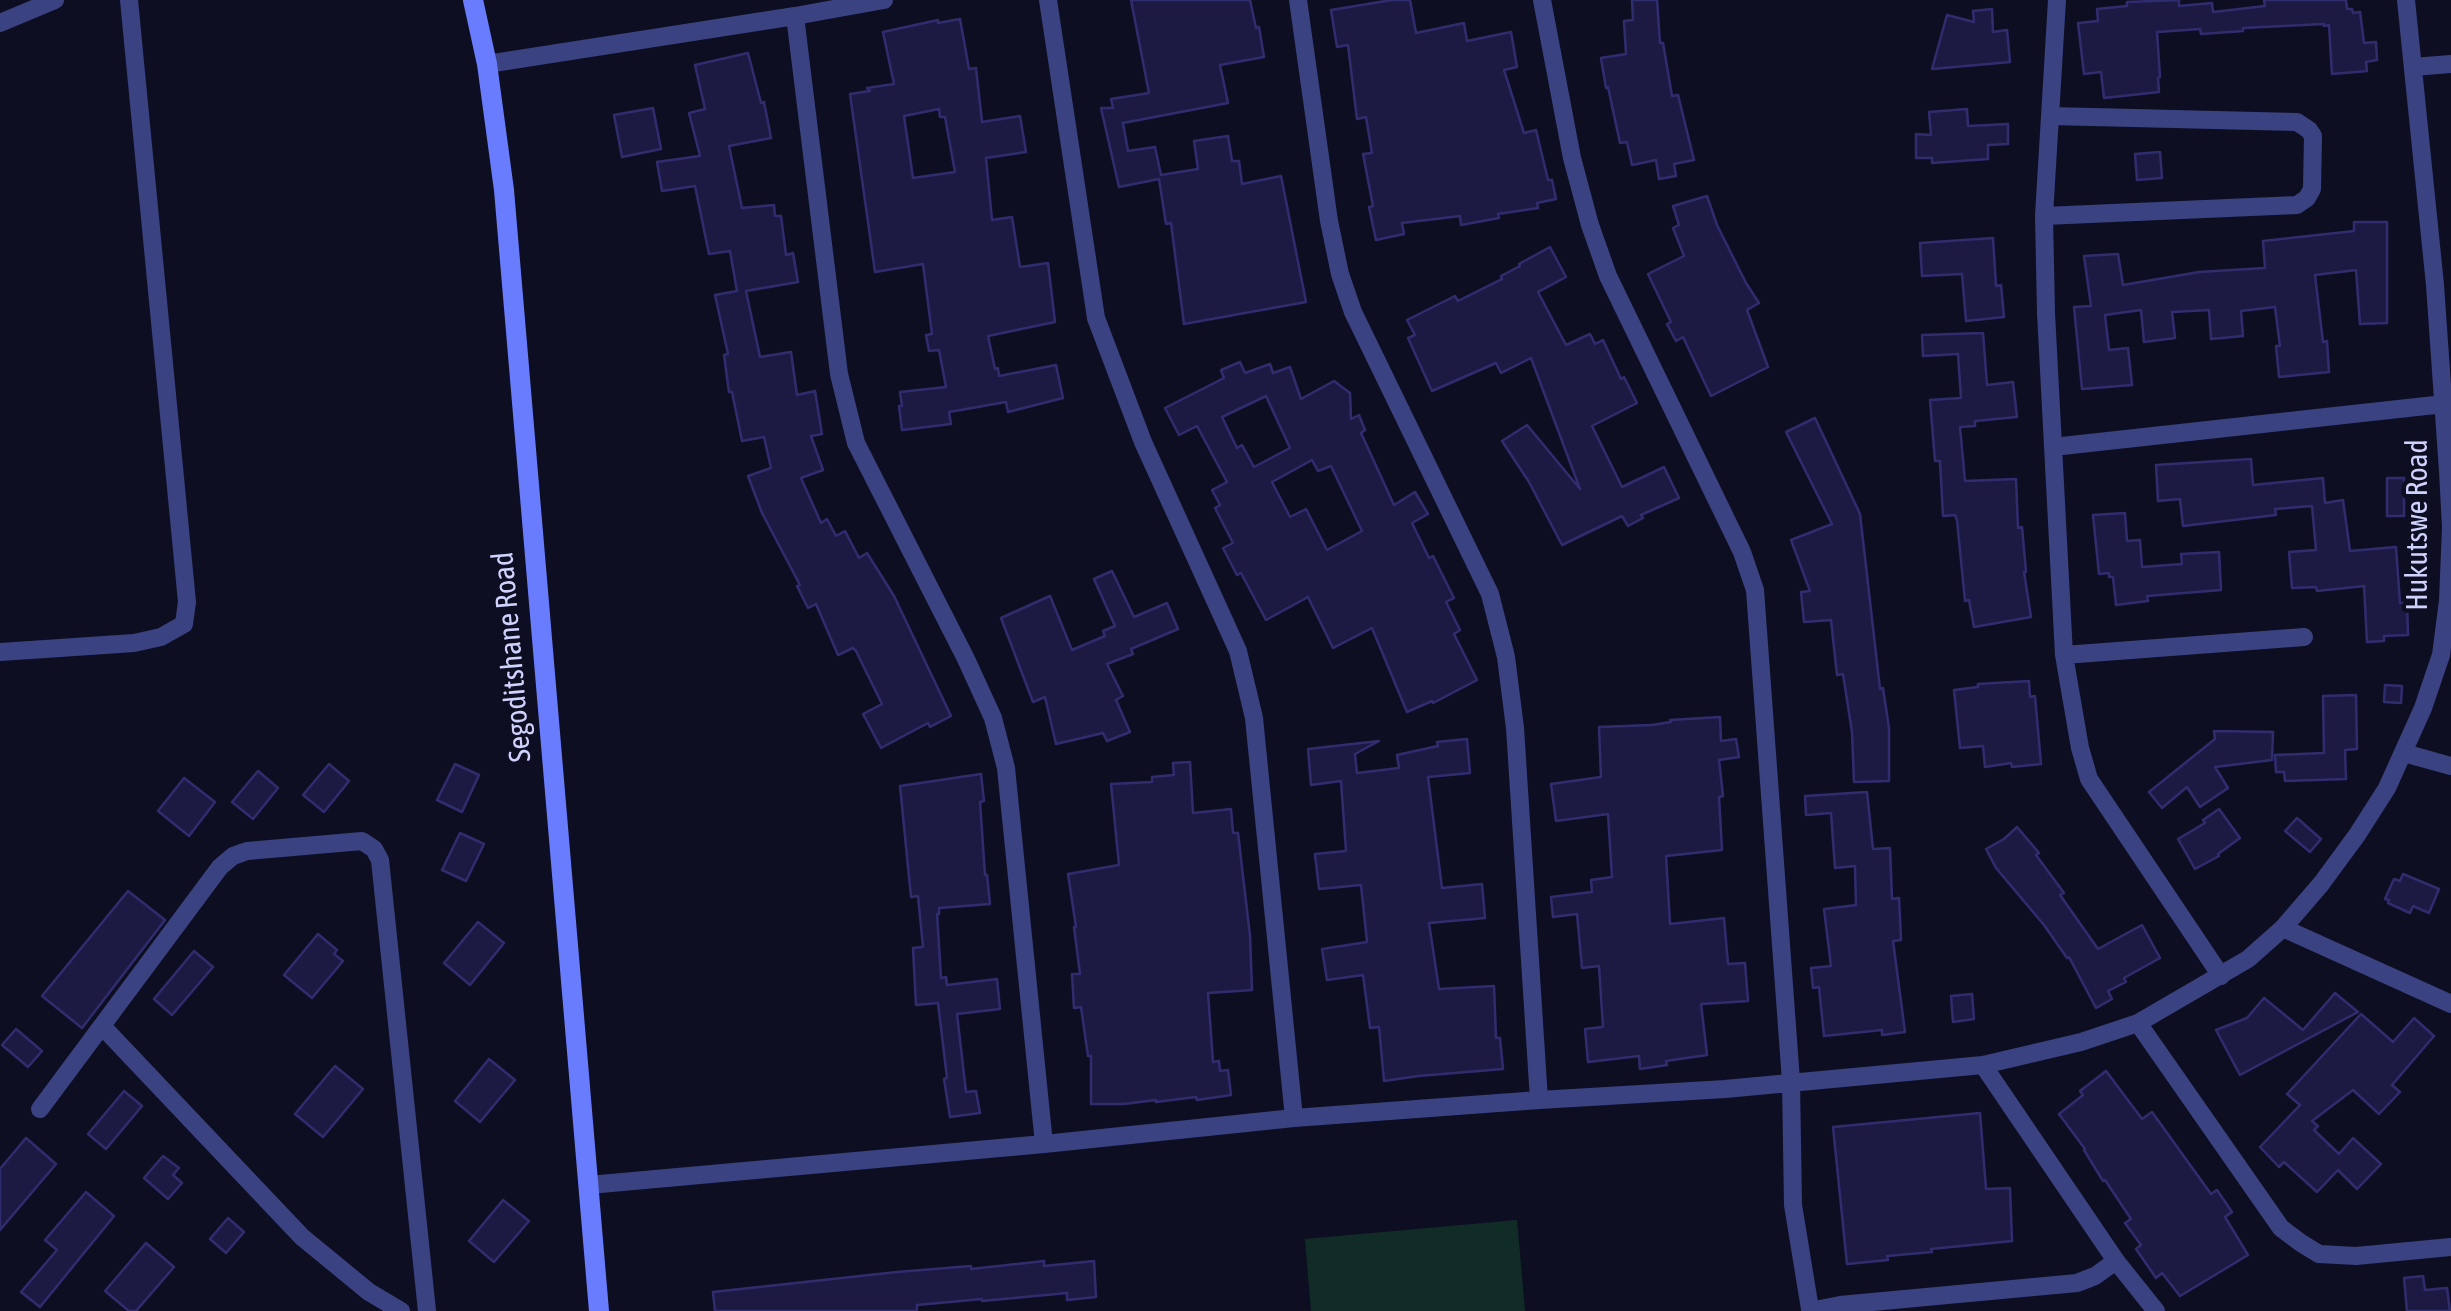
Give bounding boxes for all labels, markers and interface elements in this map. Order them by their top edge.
street label: Hukutswe Road [2400,439,2436,611]
street label: Segoditshane Road [485,550,539,764]

